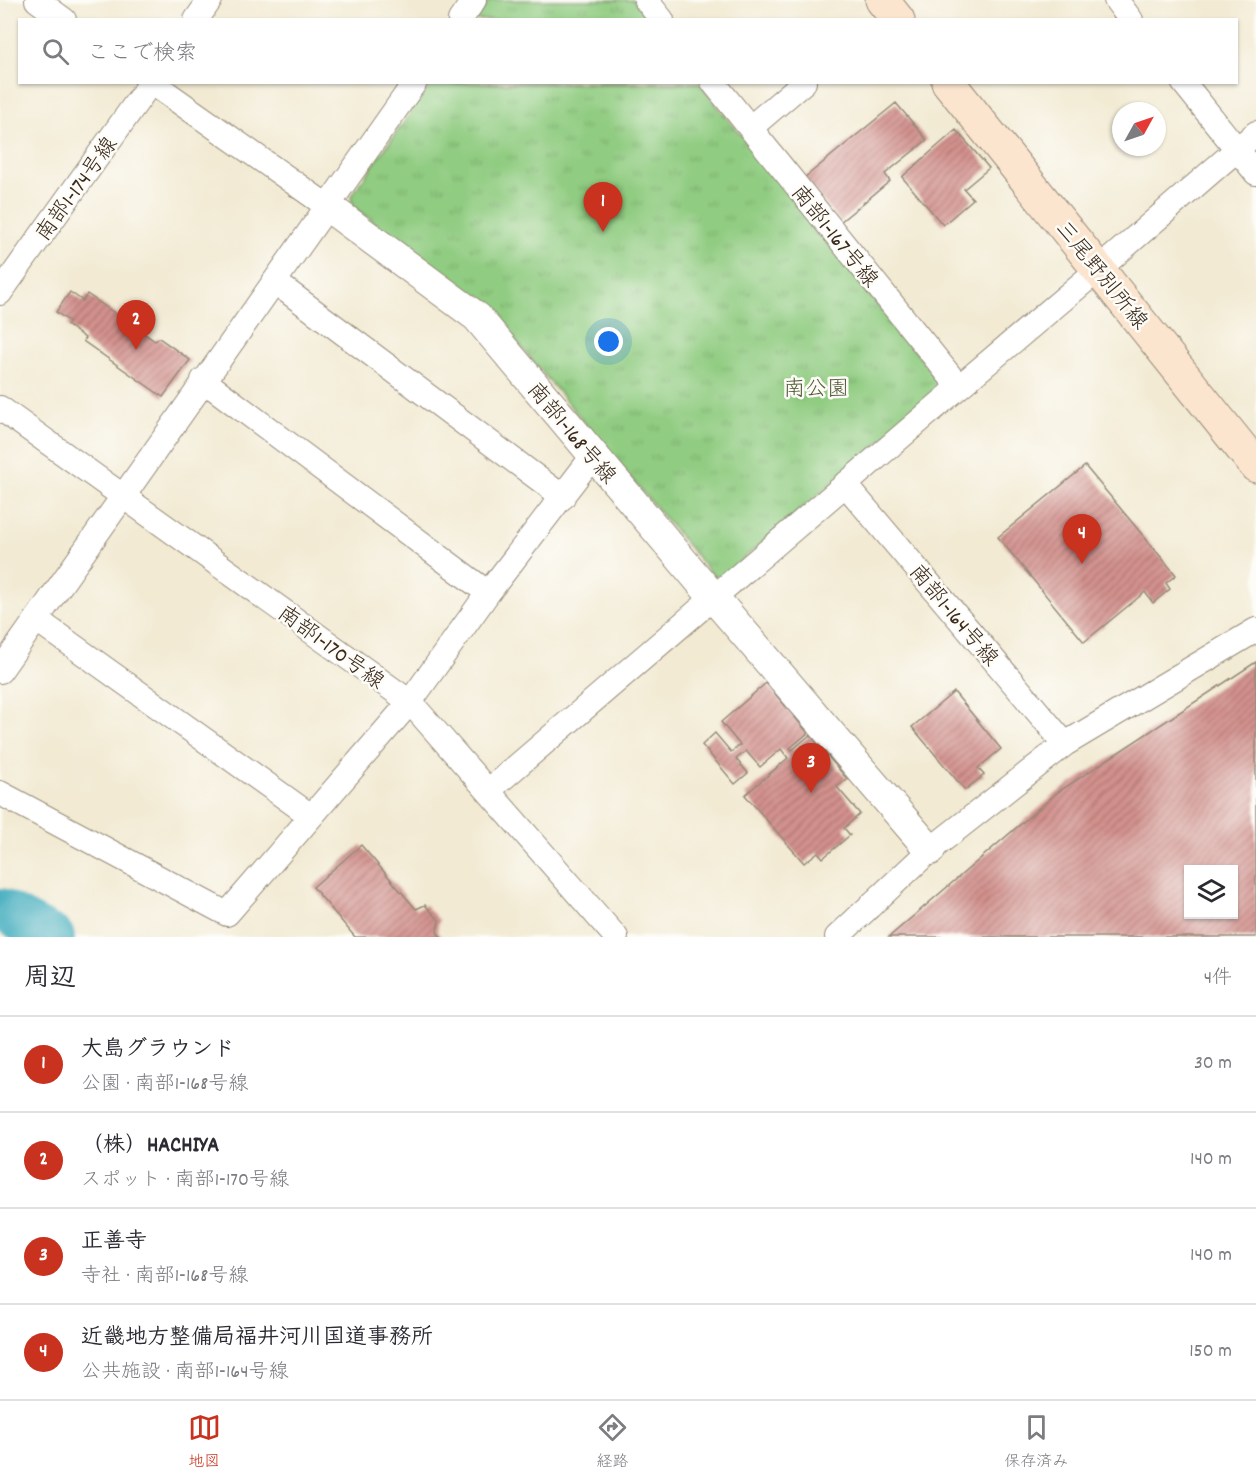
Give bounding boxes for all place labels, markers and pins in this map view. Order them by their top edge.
pin: 1 [584,182,622,232]
pin: 2 [116,300,156,350]
pin: 4 [1062,514,1102,564]
pin: 3 [792,744,830,793]

